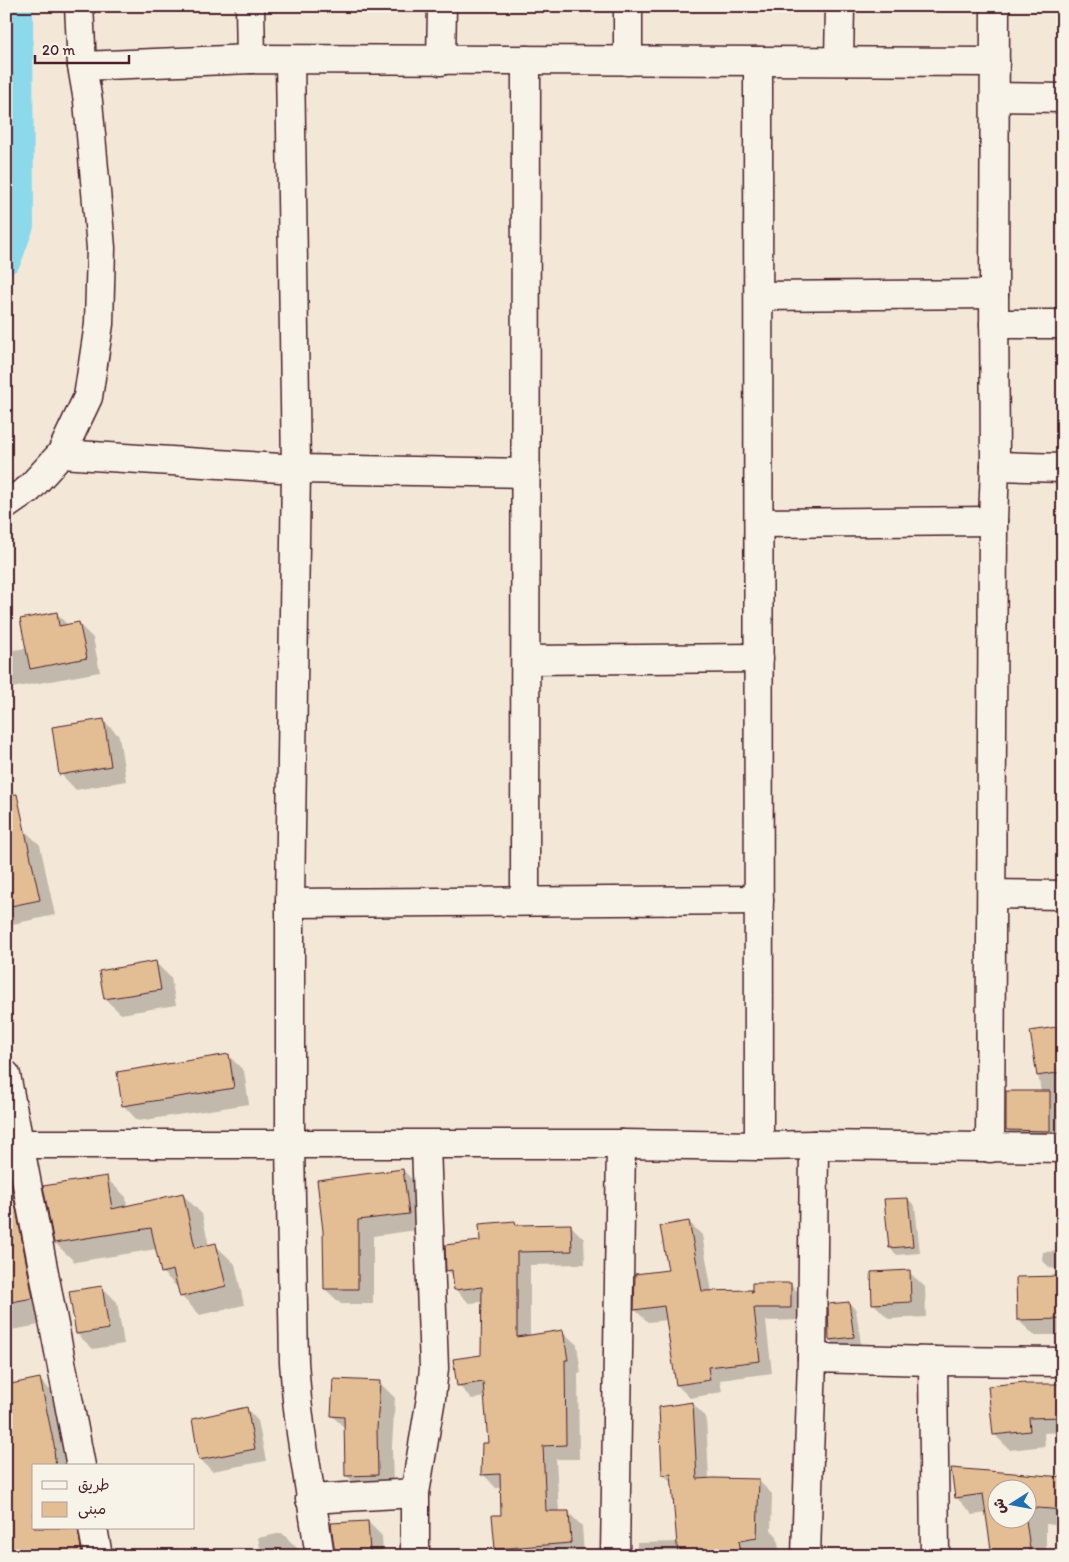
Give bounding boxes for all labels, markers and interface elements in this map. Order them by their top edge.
scale bar [35,32,129,64]
text: 20 m [42,41,76,59]
legend [32,1464,195,1530]
text: طريق [78,1476,110,1494]
north arrow [986,1480,1036,1530]
text: ش [990,1497,1010,1516]
text: مبنى [78,1500,106,1519]

